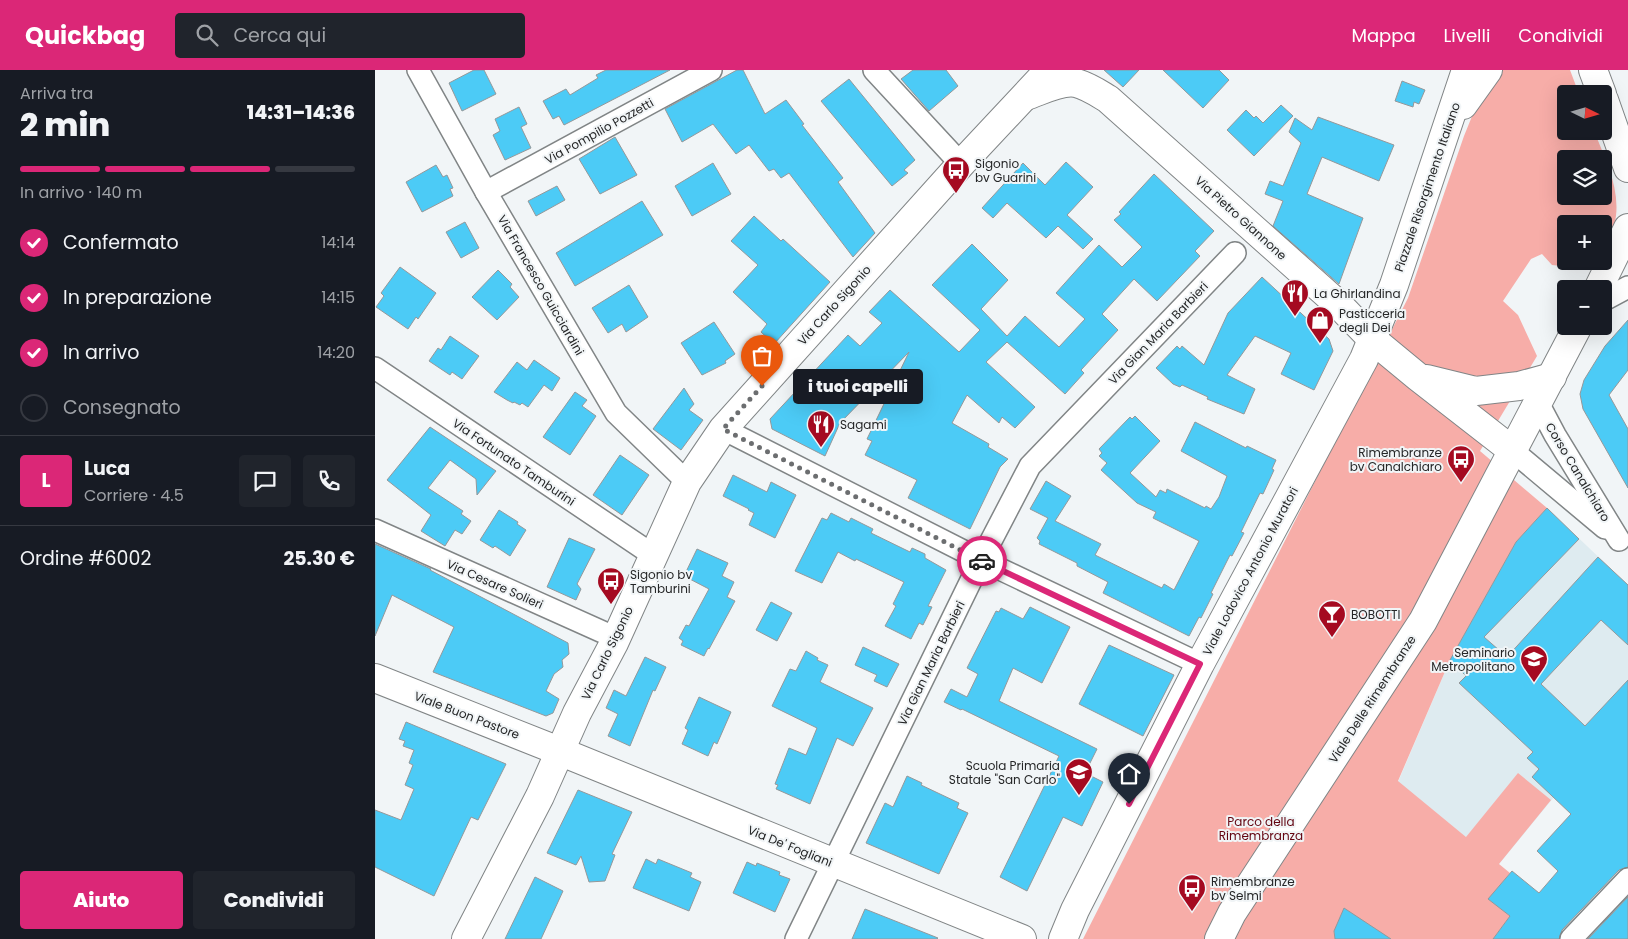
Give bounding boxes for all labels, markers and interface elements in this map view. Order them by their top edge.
search box [175,13,525,58]
text: Quickbag [25,19,145,52]
icon: search [193,21,221,49]
text: Cerca qui [233,22,326,49]
text: Mappa [1351,23,1416,48]
text: Livelli [1444,23,1490,48]
text: Condividi [1518,23,1603,48]
text: Arriva tra [20,82,93,105]
north arrow [1557,85,1613,140]
map controls [1557,85,1612,335]
street label: Via Pompilio Pozzetti [542,94,656,168]
text: 14:31–14:36 [247,99,355,126]
street label: Piazzale Risorgimento Italiano [1390,100,1464,274]
text: 2 min [20,102,110,147]
button: layers [1557,150,1612,205]
bus stop icon: Sigonio bv Guarini [941,155,971,194]
place label: Sigonio bv Guarini [975,155,1036,186]
street label: Via Pietro Giannone [1191,172,1291,264]
text: In arrivo · 140 m [20,181,142,204]
street label: Via Francesco Guicciardini [494,212,588,358]
button: + [1557,215,1612,270]
icon: check [20,229,48,257]
text: Confermato [63,229,179,256]
text: 14:14 [321,231,355,254]
street label: Via Carlo Sigonio [794,261,875,349]
street label: Via Gian Maria Barbieri [1104,278,1212,388]
restaurant icon: La Ghirlandina [1280,278,1310,317]
button: − [1557,280,1612,335]
icon: check [20,284,48,312]
text: In preparazione [63,284,212,311]
place label: La Ghirlandina [1314,285,1401,302]
text: 14:15 [321,286,355,309]
shop icon: Pasticceria degli Dei [1305,305,1335,344]
place label: Pasticceria degli Dei [1339,305,1405,336]
pin [741,335,783,386]
icon: check [20,339,48,367]
text: In arrivo [63,339,139,366]
text: 14:20 [317,341,355,364]
icon: bag [748,342,776,370]
callout: i tuoi capelli [792,368,922,404]
text: i tuoi capelli [808,375,908,398]
text: Consegnato [63,394,181,421]
restaurant icon: Sagami [806,409,836,448]
street label: Via Fortunato Tamburini [449,415,579,509]
place label: Sagami [840,416,887,433]
street label: Corso Canalchiaro [1542,419,1615,525]
place label: Rimembranze bv Canalchiaro [1350,444,1442,475]
bus stop icon: Rimembranze bv Canalchiaro [1446,444,1476,483]
text: Luca [84,455,130,482]
button: chat [239,455,291,507]
button: phone [303,455,355,507]
text: L [41,467,51,494]
text: Corriere · 4.5 [84,484,184,507]
street label: Viale Lodovico Antonio Muratori [1198,484,1302,658]
courier [957,536,1007,586]
text: Ordine #6002 [20,545,151,572]
text: 25.30 € [283,545,355,572]
icon: car [968,547,996,575]
street label: Via Cesare Solieri [444,555,546,613]
bus stop icon: Sigonio bv Tamburini [596,566,626,605]
place label: Sigonio bv Tamburini [630,566,692,597]
street label: Via Gian Maria Barbieri [893,598,969,728]
bar icon: BOBOTTI [1317,599,1347,638]
street label: Via Carlo Sigonio [577,603,637,703]
place label: BOBOTTI [1351,606,1401,623]
street label: Viale Delle Rimembranze [1324,632,1420,766]
place label: Seminario Metropolitano [1431,644,1515,675]
school or university icon: Seminario Metropolitano [1519,644,1549,683]
street label: Viale Buon Pastore [412,687,522,743]
pin [1108,753,1150,804]
place label: Scuola Primaria Statale "San Carlo" [949,757,1060,788]
school or university icon: Scuola Primaria Statale "San Carlo" [1064,757,1094,796]
icon: home [1115,760,1143,788]
park label: Parco della Rimembranza [1219,813,1303,844]
street label: Via De' Fogliani [745,821,835,871]
button: Aiuto [20,871,183,929]
button: Condividi [193,871,355,929]
bus stop icon: Rimembranze bv Selmi [1177,873,1207,912]
place label: Rimembranze bv Selmi [1211,873,1295,904]

